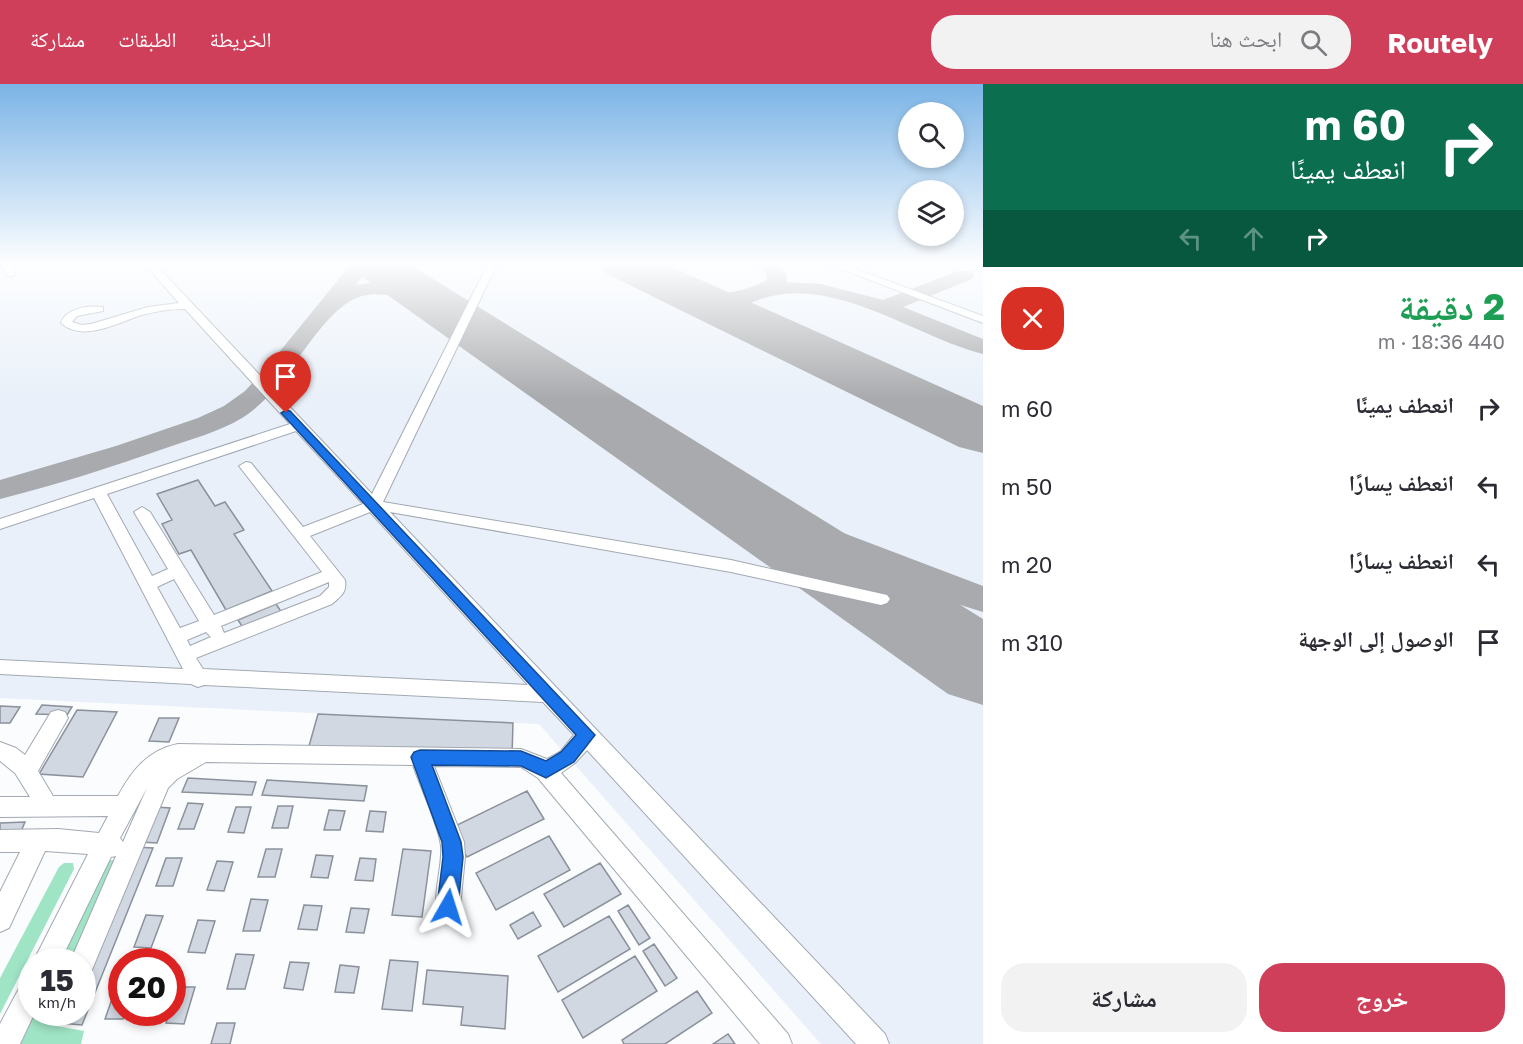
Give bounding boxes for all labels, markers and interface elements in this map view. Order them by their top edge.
search box [931,15,1351,69]
text: ابحث هنا [1210,25,1282,52]
text: مشاركة [30,26,85,52]
text: الطبقات [118,26,177,52]
text: الخريطة [210,26,271,52]
icon: search [1297,26,1330,59]
text: Routely [1387,26,1493,59]
text: 60 m [1305,99,1406,149]
map controls [898,102,964,246]
button: search [898,102,964,168]
icon: right [1427,108,1505,186]
text: انعطف يمينًا [1290,153,1406,185]
button: layers [898,180,964,246]
icon: left [1174,222,1207,255]
icon: ahead [1237,222,1270,255]
icon: right [1300,222,1333,255]
text: 2 دقيقة [1398,285,1505,328]
button: close [1001,287,1064,350]
text: 440 m · 18:36 [1378,329,1505,353]
pin [260,351,311,413]
icon: arrive [269,360,302,393]
text: انعطف يمينًا [1355,391,1454,418]
icon: right [1472,392,1505,425]
text: 60 m [1001,395,1053,422]
text: انعطف يسارًا [1349,469,1454,496]
icon: left [1472,470,1505,503]
text: 50 m [1001,473,1052,500]
text: انعطف يسارًا [1349,547,1454,574]
icon: left [1472,548,1505,581]
text: 20 m [1001,551,1052,578]
text: الوصول إلى الوجهة [1298,625,1454,652]
icon: arrive [1472,626,1505,659]
text: 310 m [1001,629,1063,656]
position arrow [416,875,480,939]
speed limit sign: 20 [108,948,186,1026]
text: 15 [40,962,74,998]
button: مشاركة [1001,963,1247,1032]
button: خروج [1259,963,1505,1032]
text: km/h [38,993,76,1011]

